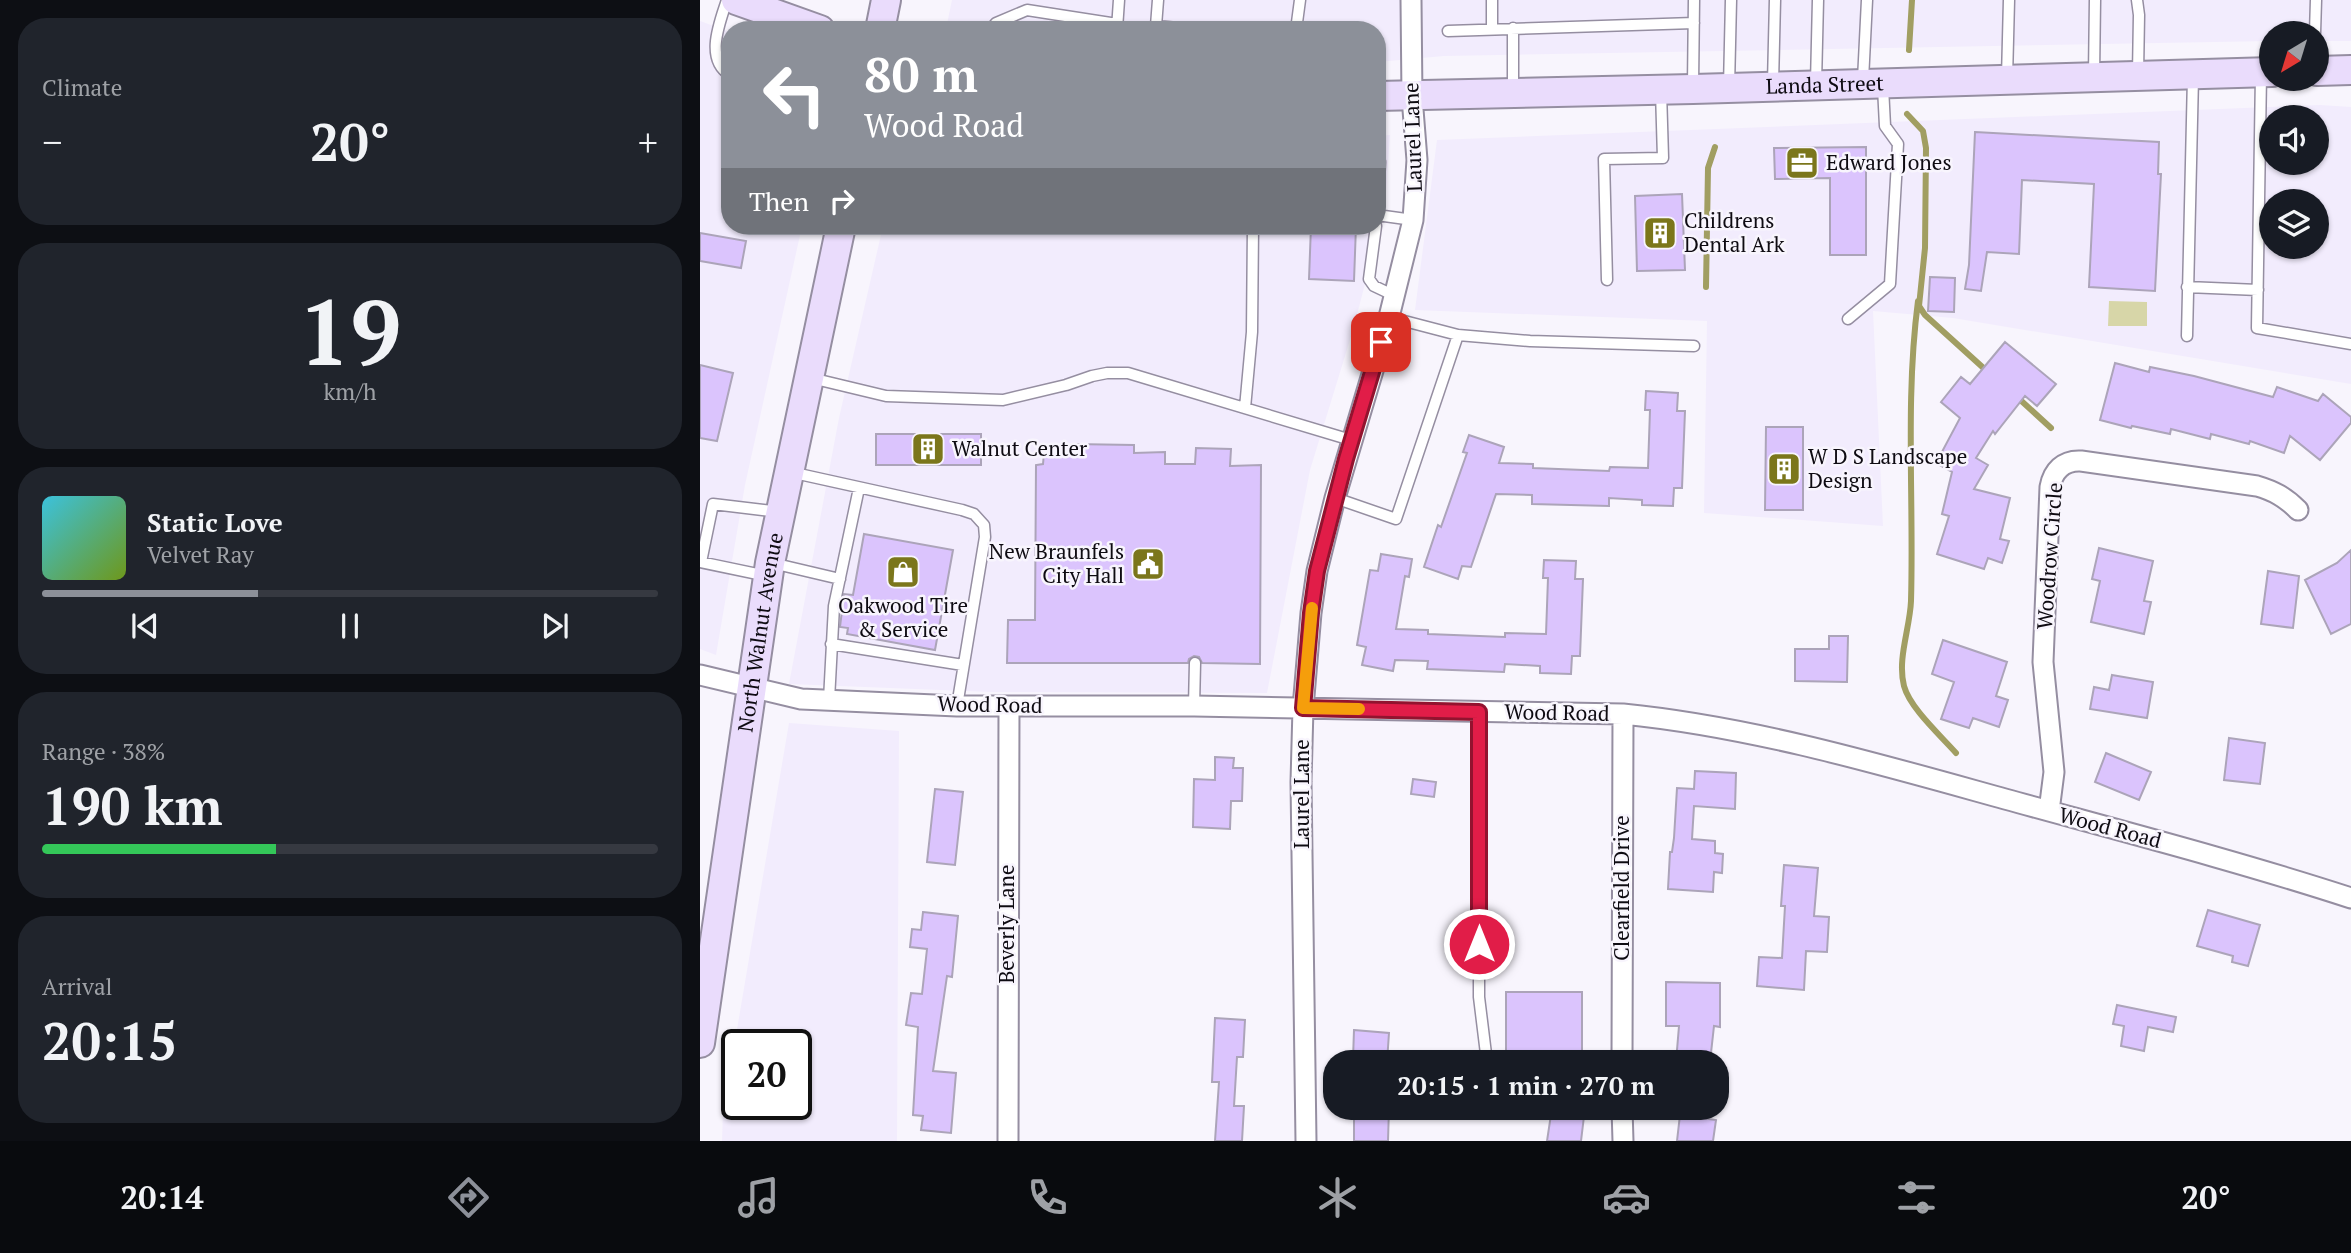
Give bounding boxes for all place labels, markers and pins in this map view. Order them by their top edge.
office icon: Edward Jones [1783,144,1821,182]
place label: Edward Jones [1826,148,1952,176]
place label: Childrens Dental Ark [1684,206,1785,258]
building icon: Childrens Dental Ark [1641,214,1679,252]
pin [1351,312,1411,372]
building icon: Walnut Center [909,430,947,468]
place label: Walnut Center [952,434,1087,462]
place label: W D S Landscape Design [1808,442,1967,494]
building icon: W D S Landscape Design [1765,450,1803,488]
place label: New Braunfels City Hall [989,537,1124,589]
public building icon: New Braunfels City Hall [1129,545,1167,583]
shop icon: Oakwood Tire & Service [884,553,922,591]
place label: Oakwood Tire & Service [838,591,968,643]

